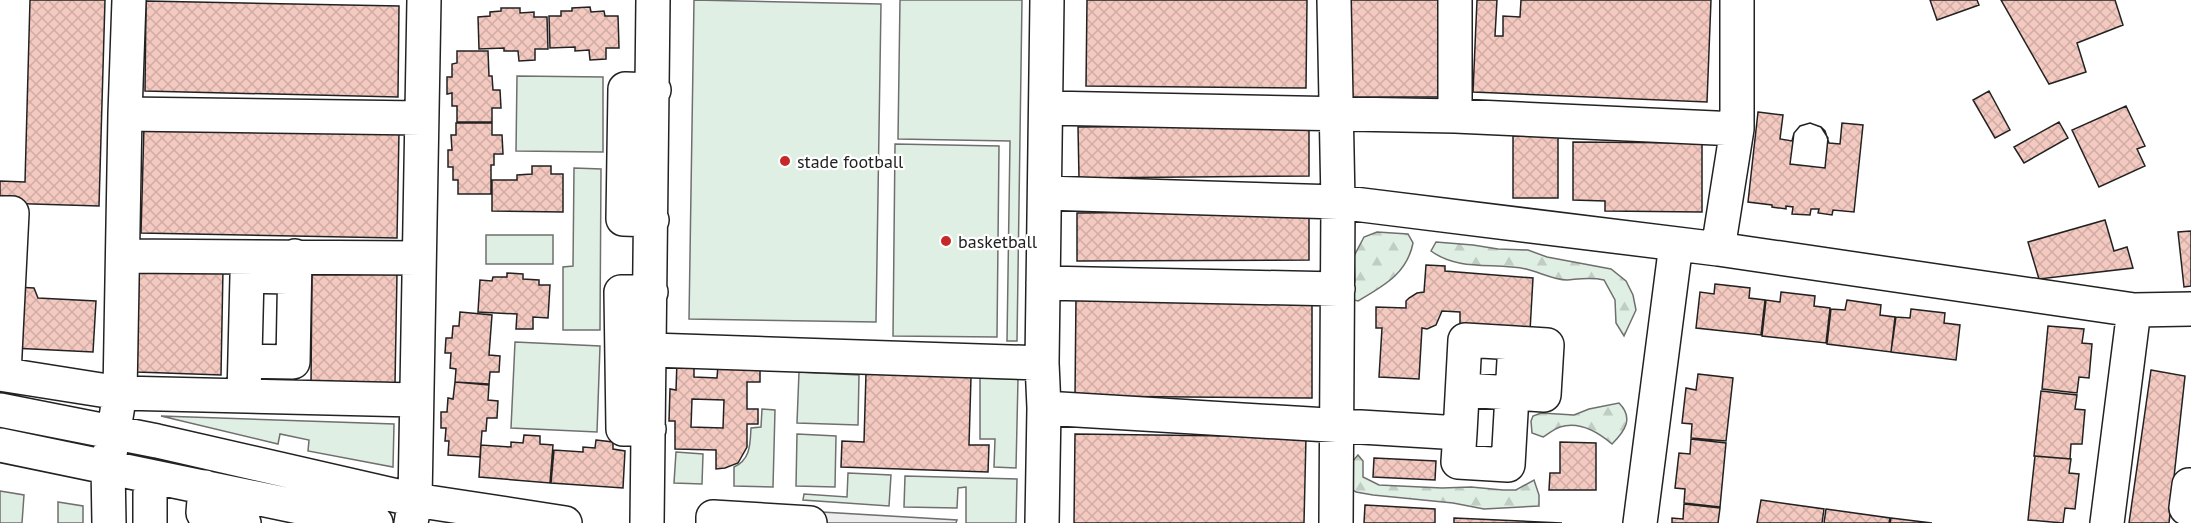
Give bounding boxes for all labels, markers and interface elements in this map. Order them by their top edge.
place label: stade football [797,150,904,173]
marker: stade football [778,154,792,168]
place label: basketball [958,230,1038,253]
marker: basketball [939,234,953,248]

